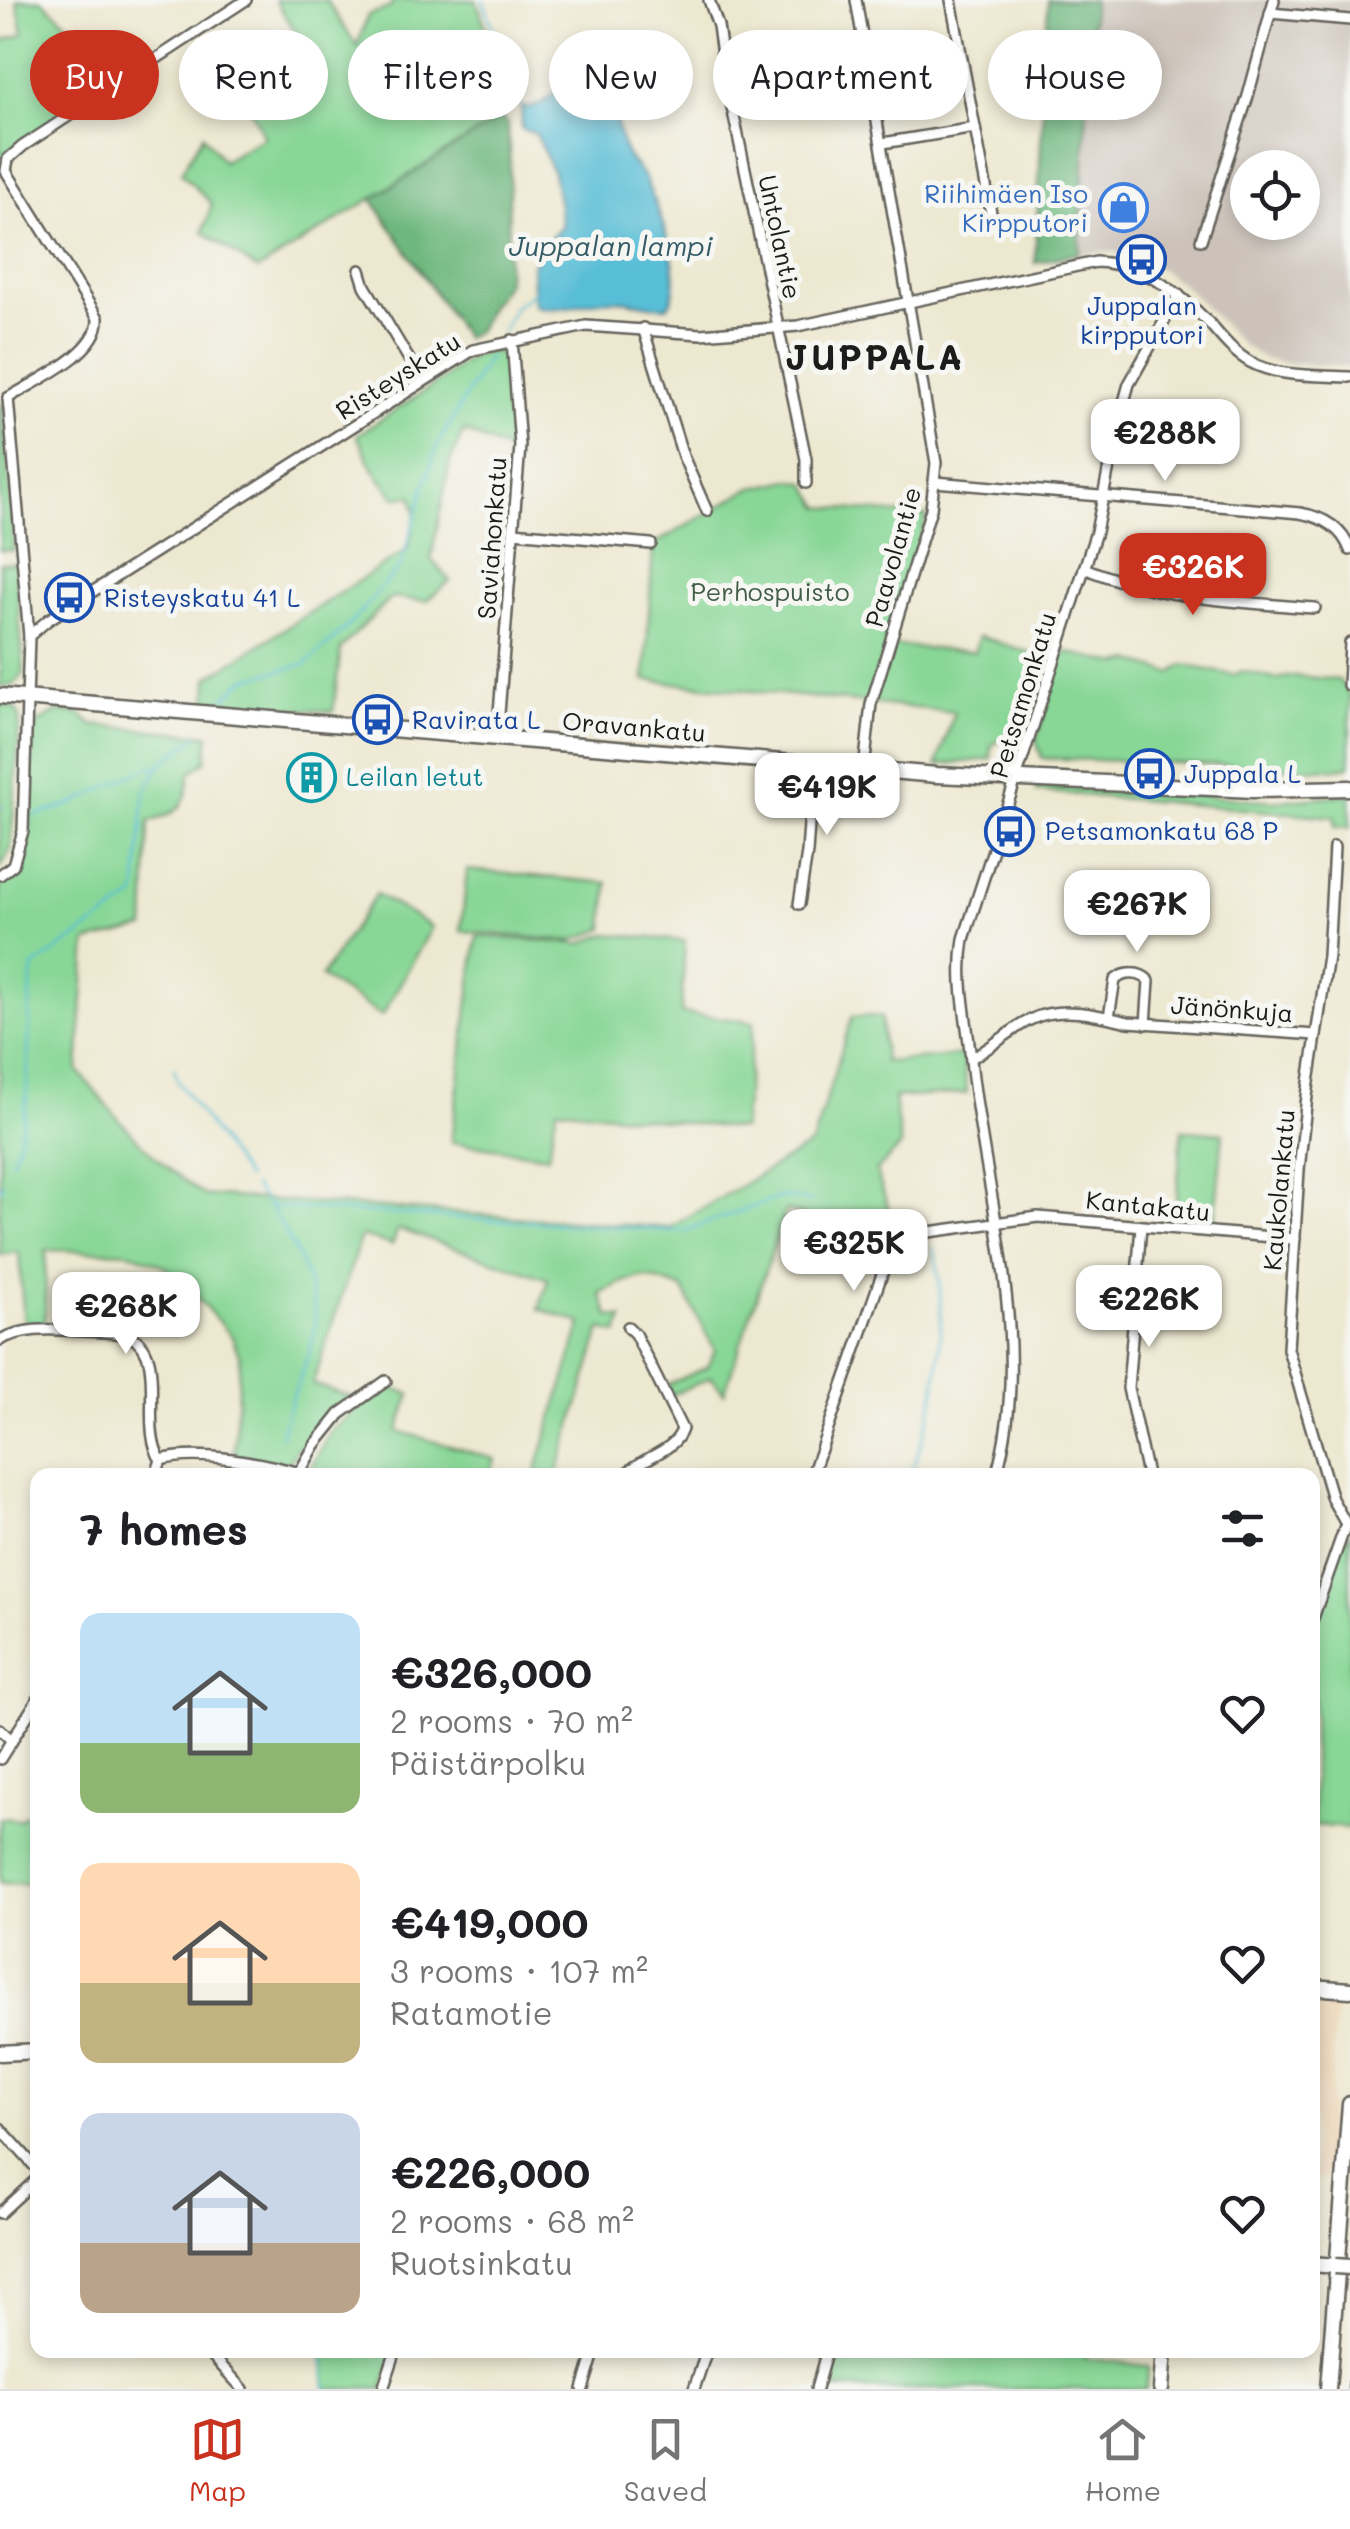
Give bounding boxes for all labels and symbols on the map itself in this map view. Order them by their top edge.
street label: Untolantie [752,172,810,302]
place label: Riihimäen Iso Kirpputori [924,177,1088,238]
shop icon: Riihimäen Iso Kirpputori [1097,182,1149,234]
water label: Juppalan lampi [509,227,714,263]
bus stop icon: Juppalan kirpputori [1116,234,1168,286]
place label: Juppalan kirpputori [1080,289,1204,350]
street label: Risteyskatu [329,324,466,427]
district label: JUPPALA [785,333,965,379]
pin: €288K [1095,399,1235,484]
street label: Saviahonkatu [469,456,513,620]
street label: Paavolantie [857,483,927,630]
pin: €326K [1123,533,1263,618]
bus stop icon: Risteyskatu 41 L [43,572,95,624]
park label: Perhospuisto [690,575,850,607]
place label: Risteyskatu 41 L [104,581,300,614]
street label: Petsamonkatu [982,608,1062,781]
bus stop icon: Ravirata L [351,694,403,746]
place label: Ravirata L [412,703,540,735]
street label: Oravankatu [561,704,707,748]
bus stop icon: Juppala L [1123,748,1175,800]
building icon: Leilan letut [285,751,337,803]
pin: €419K [757,753,897,838]
place label: Juppala L [1184,757,1301,789]
place label: Leilan letut [346,760,483,792]
bus stop icon: Petsamonkatu 68 P [984,805,1036,857]
place label: Petsamonkatu 68 P [1045,814,1278,846]
pin: €267K [1067,870,1207,955]
street label: Jänönkuja [1170,988,1294,1028]
street label: Kaukolankatu [1255,1108,1301,1272]
street label: Kantakatu [1084,1183,1212,1227]
pin: €325K [784,1209,924,1294]
pin: €226K [1079,1265,1219,1350]
pin: €268K [56,1272,196,1357]

